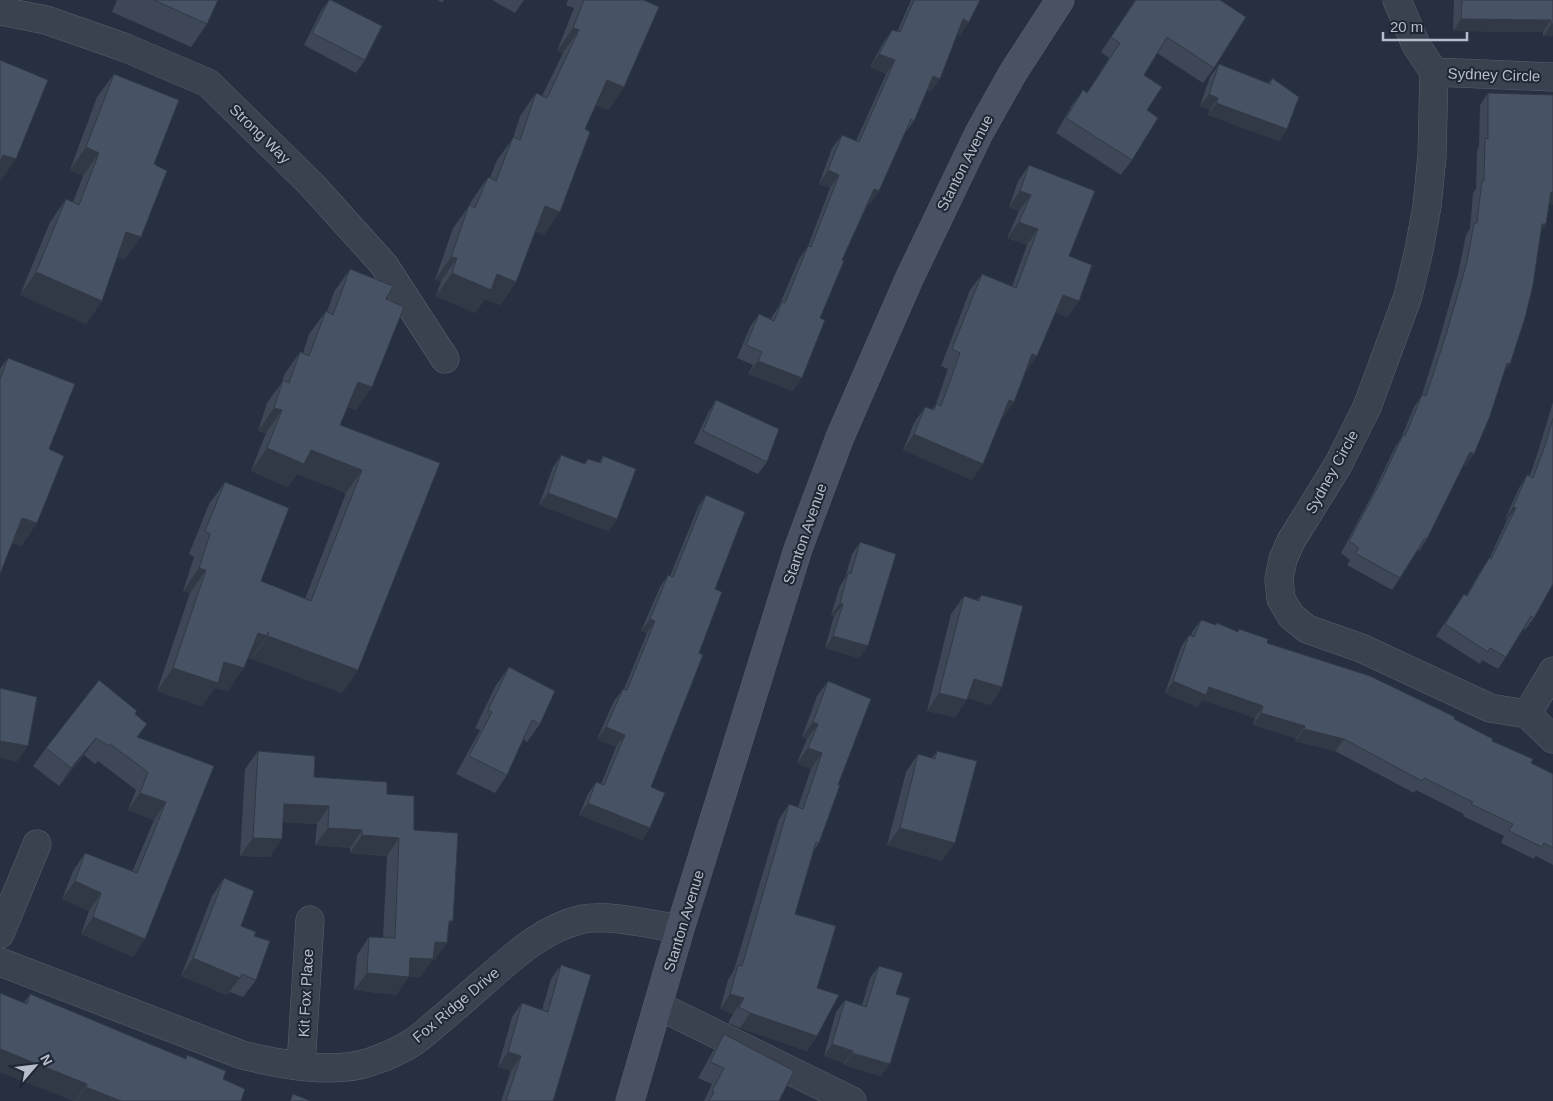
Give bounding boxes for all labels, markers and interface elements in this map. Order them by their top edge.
scale bar [1383,10,1467,42]
text: 20 m [1390,18,1423,35]
street label: Sydney Circle [1447,64,1541,85]
street label: Strong Way [226,100,295,167]
street label: Stanton Avenue [933,112,996,214]
street label: Sydney Circle [1302,427,1361,516]
street label: Stanton Avenue [779,481,830,587]
street label: Stanton Avenue [660,868,707,974]
street label: Kit Fox Place [295,948,316,1038]
street label: Fox Ridge Drive [409,964,502,1046]
north arrow [10,1041,60,1091]
text: N [37,1052,56,1068]

